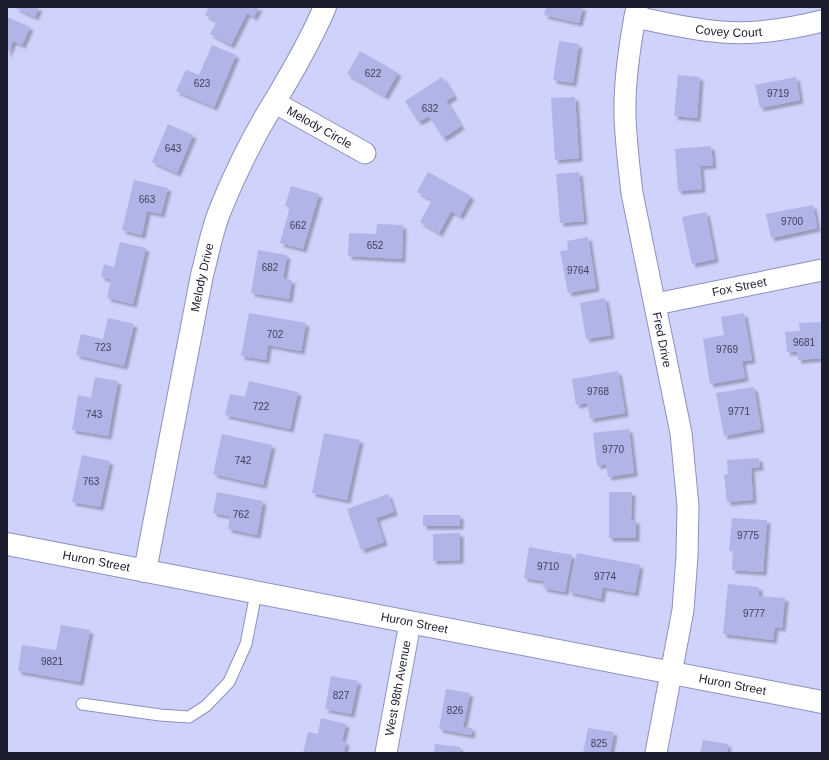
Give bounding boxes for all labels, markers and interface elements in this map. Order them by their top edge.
street label: Covey Court [694,22,763,40]
house number: 622 [365,68,382,79]
house number: 623 [194,78,211,89]
house number: 9719 [767,88,790,99]
house number: 632 [422,103,439,114]
street label: Melody Circle [284,104,355,151]
house number: 643 [165,143,182,154]
house number: 663 [139,194,156,205]
house number: 9700 [781,216,804,227]
house number: 662 [290,220,307,231]
house number: 652 [367,240,384,251]
street label: Melody Drive [188,241,217,313]
house number: 682 [262,262,279,273]
house number: 9764 [567,265,590,276]
street label: Fox Street [711,274,768,299]
street label: Fred Drive [649,311,674,369]
house number: 702 [267,329,284,340]
house number: 9681 [793,337,816,348]
house number: 723 [95,342,112,353]
house number: 9769 [716,344,739,355]
house number: 9768 [587,386,610,397]
house number: 722 [253,401,270,412]
house number: 9771 [728,406,751,417]
house number: 743 [86,409,103,420]
house number: 9770 [602,444,625,455]
house number: 742 [235,455,252,466]
house number: 763 [83,476,100,487]
house number: 762 [233,509,250,520]
house number: 9775 [737,530,760,541]
street label: Huron Street [62,548,132,575]
house number: 9710 [537,561,560,572]
house number: 9774 [594,571,617,582]
house number: 9777 [743,608,766,619]
street label: Huron Street [380,610,450,636]
street label: West 98th Avenue [382,639,414,737]
house number: 9821 [41,656,64,667]
street label: Huron Street [698,671,768,698]
house number: 827 [333,690,350,701]
house number: 826 [447,705,464,716]
house number: 825 [591,738,608,749]

